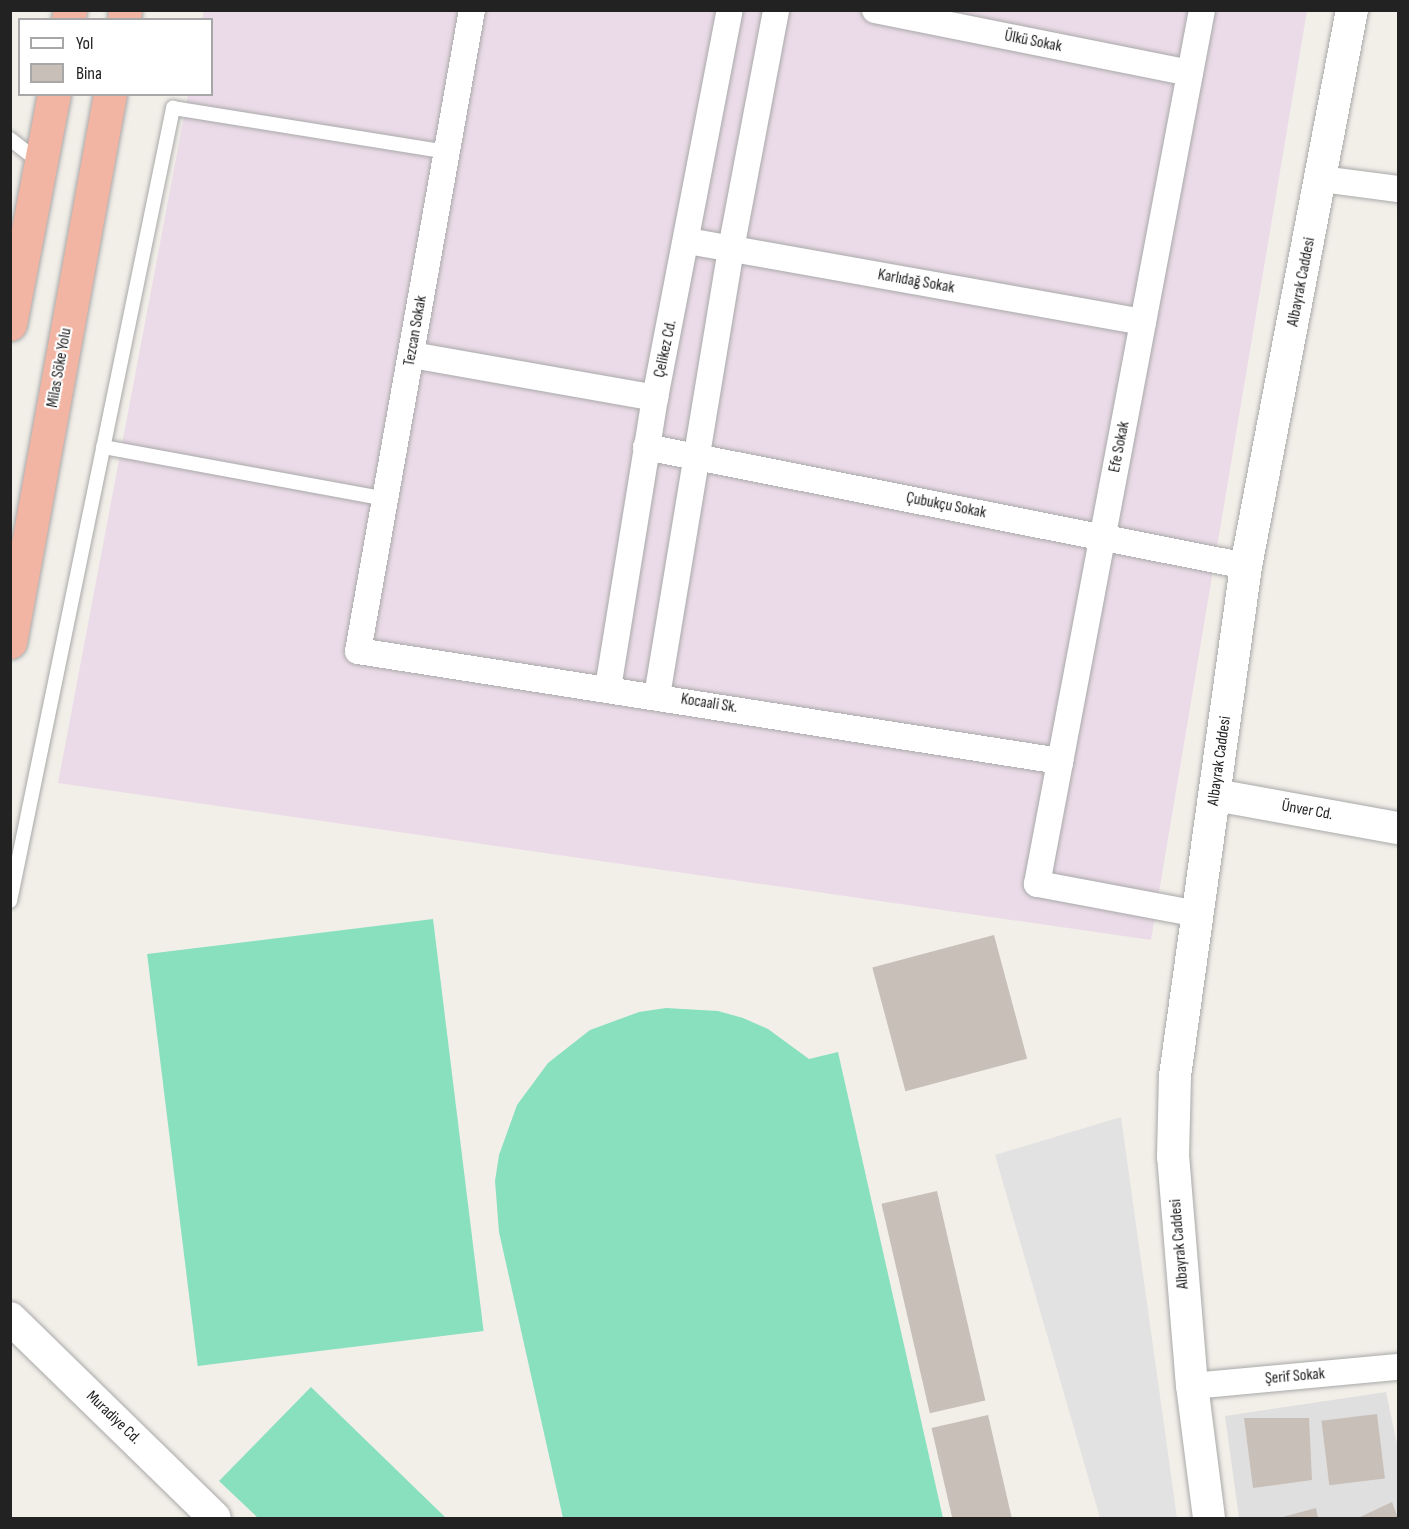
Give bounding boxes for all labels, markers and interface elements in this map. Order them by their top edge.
legend [18,18,213,96]
street label: Ülkü Sokak [1003,27,1063,57]
text: Yol [76,33,93,54]
text: Bina [76,63,102,84]
street label: Albayrak Caddesi [1284,236,1320,328]
street label: Karlıdağ Sokak [876,266,956,298]
street label: Tezcan Sokak [400,294,432,368]
street label: Çelikez Cd. [651,319,681,379]
street label: Milas Söke Yolu [44,327,76,409]
street label: Efe Sokak [1106,420,1134,474]
street label: Çubukçu Sokak [904,489,988,523]
street label: Kocaali Sk. [679,690,739,718]
street label: Albayrak Caddesi [1204,715,1236,807]
street label: Ünver Cd. [1280,797,1334,825]
street label: Albayrak Caddesi [1167,1198,1193,1290]
street label: Şerif Sokak [1264,1365,1326,1389]
street label: Muradiye Cd. [82,1387,144,1449]

